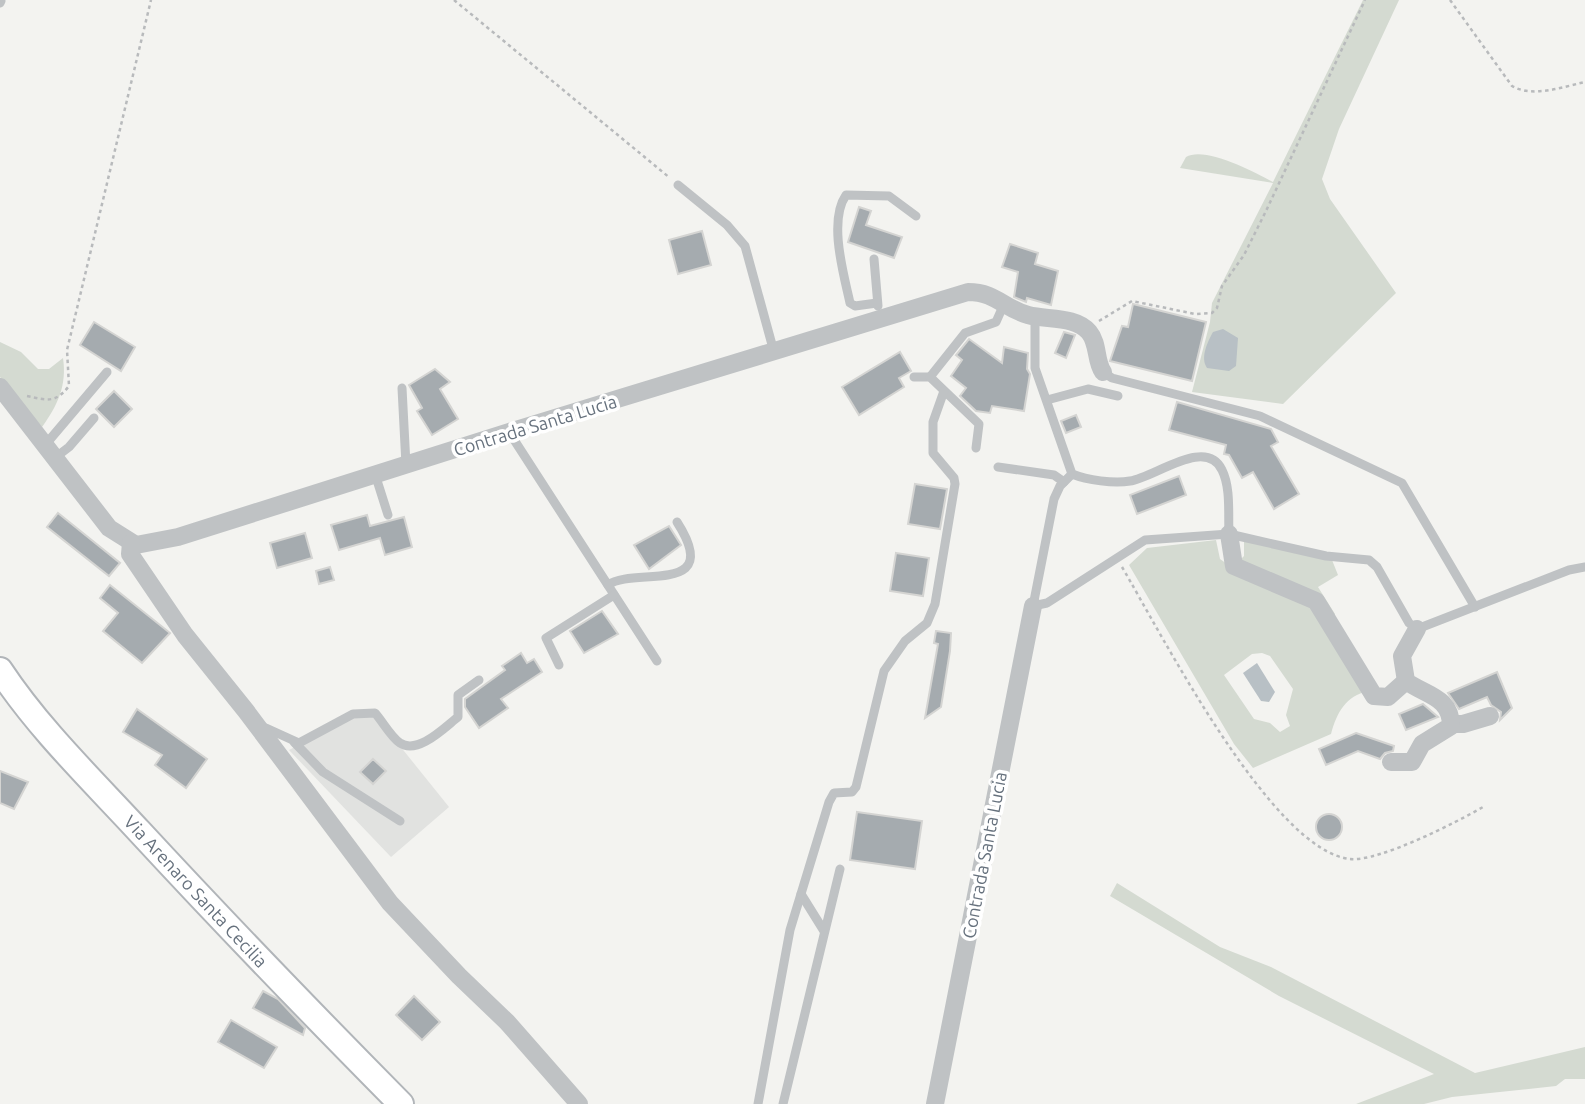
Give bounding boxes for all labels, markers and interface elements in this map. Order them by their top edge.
street label: Contrada Santa Lucia [451,391,619,459]
street label: Contrada Santa Lucia [958,770,1010,940]
street label: Via Arenaro Santa Cecilia [120,811,272,971]

